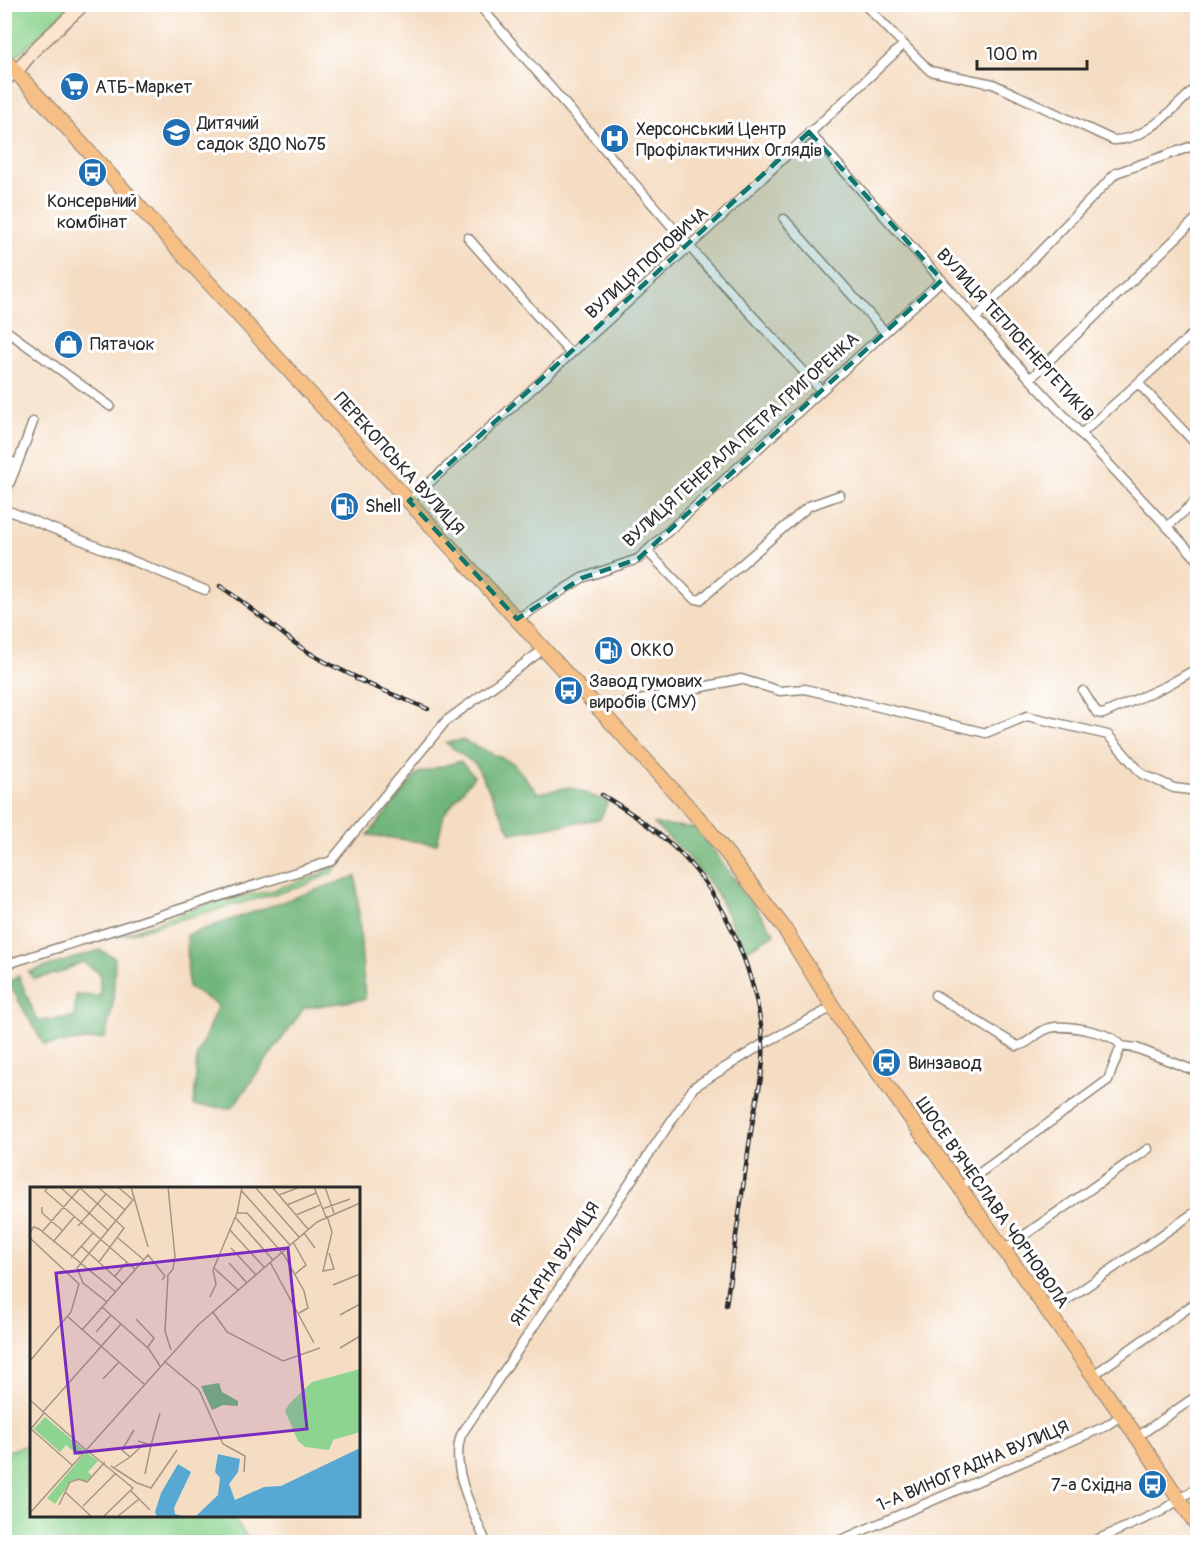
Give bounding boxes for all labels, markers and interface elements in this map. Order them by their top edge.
scale bar [977,33,1086,71]
text: 100 m [986,43,1038,66]
supermarket icon: АТБ-Маркет [58,71,90,103]
place label: АТБ-Маркет [95,76,192,99]
place label: Дитячий садок ЗДО №75 [196,112,326,156]
school or university icon: Дитячий садок ЗДО №75 [160,117,192,149]
place label: Херсонський Центр Профілактичних Оглядів [636,118,822,162]
hospital icon: Херсонський Центр Профілактичних Оглядів [599,123,631,155]
bus stop icon: Консервний комбінат [76,156,108,188]
place label: Консервний комбінат [47,190,137,234]
street label: ВУЛИЦЯ ПОПОВИЧА [581,202,714,324]
street label: ВУЛИЦЯ ТЕПЛОЕНЕРГЕТИКІВ [931,244,1099,426]
street label: ВУЛИЦЯ ГЕНЕРАЛА ПЕТРА ГРИГОРЕНКА [618,327,864,552]
shop icon: Пятачок [53,328,85,360]
place label: Пятачок [90,333,155,356]
street label: ПЕРЕКОПСЬКА ВУЛИЦЯ [329,388,469,540]
fuel station icon: Shell [328,490,360,522]
place label: Shell [365,495,401,518]
fuel station icon: ОККО [593,634,625,666]
place label: ОККО [630,639,674,662]
place label: Завод гумових виробів (СМУ) [589,670,703,714]
bus stop icon: Завод гумових виробів (СМУ) [552,675,584,707]
bus stop icon: Винзавод [871,1047,903,1079]
place label: Винзавод [908,1052,982,1075]
street label: ШОСЕ В'ЯЧЕСЛАВА ЧОРНОВОЛА [910,1093,1074,1313]
inset map [30,1187,360,1517]
street label: ЯНТАРНА ВУЛИЦЯ [505,1197,605,1331]
street label: 1-А ВИНОГРАДНА ВУЛИЦЯ [873,1415,1073,1517]
bus stop icon: 7-а Східна [1137,1469,1169,1501]
place label: 7-а Східна [1051,1474,1132,1497]

